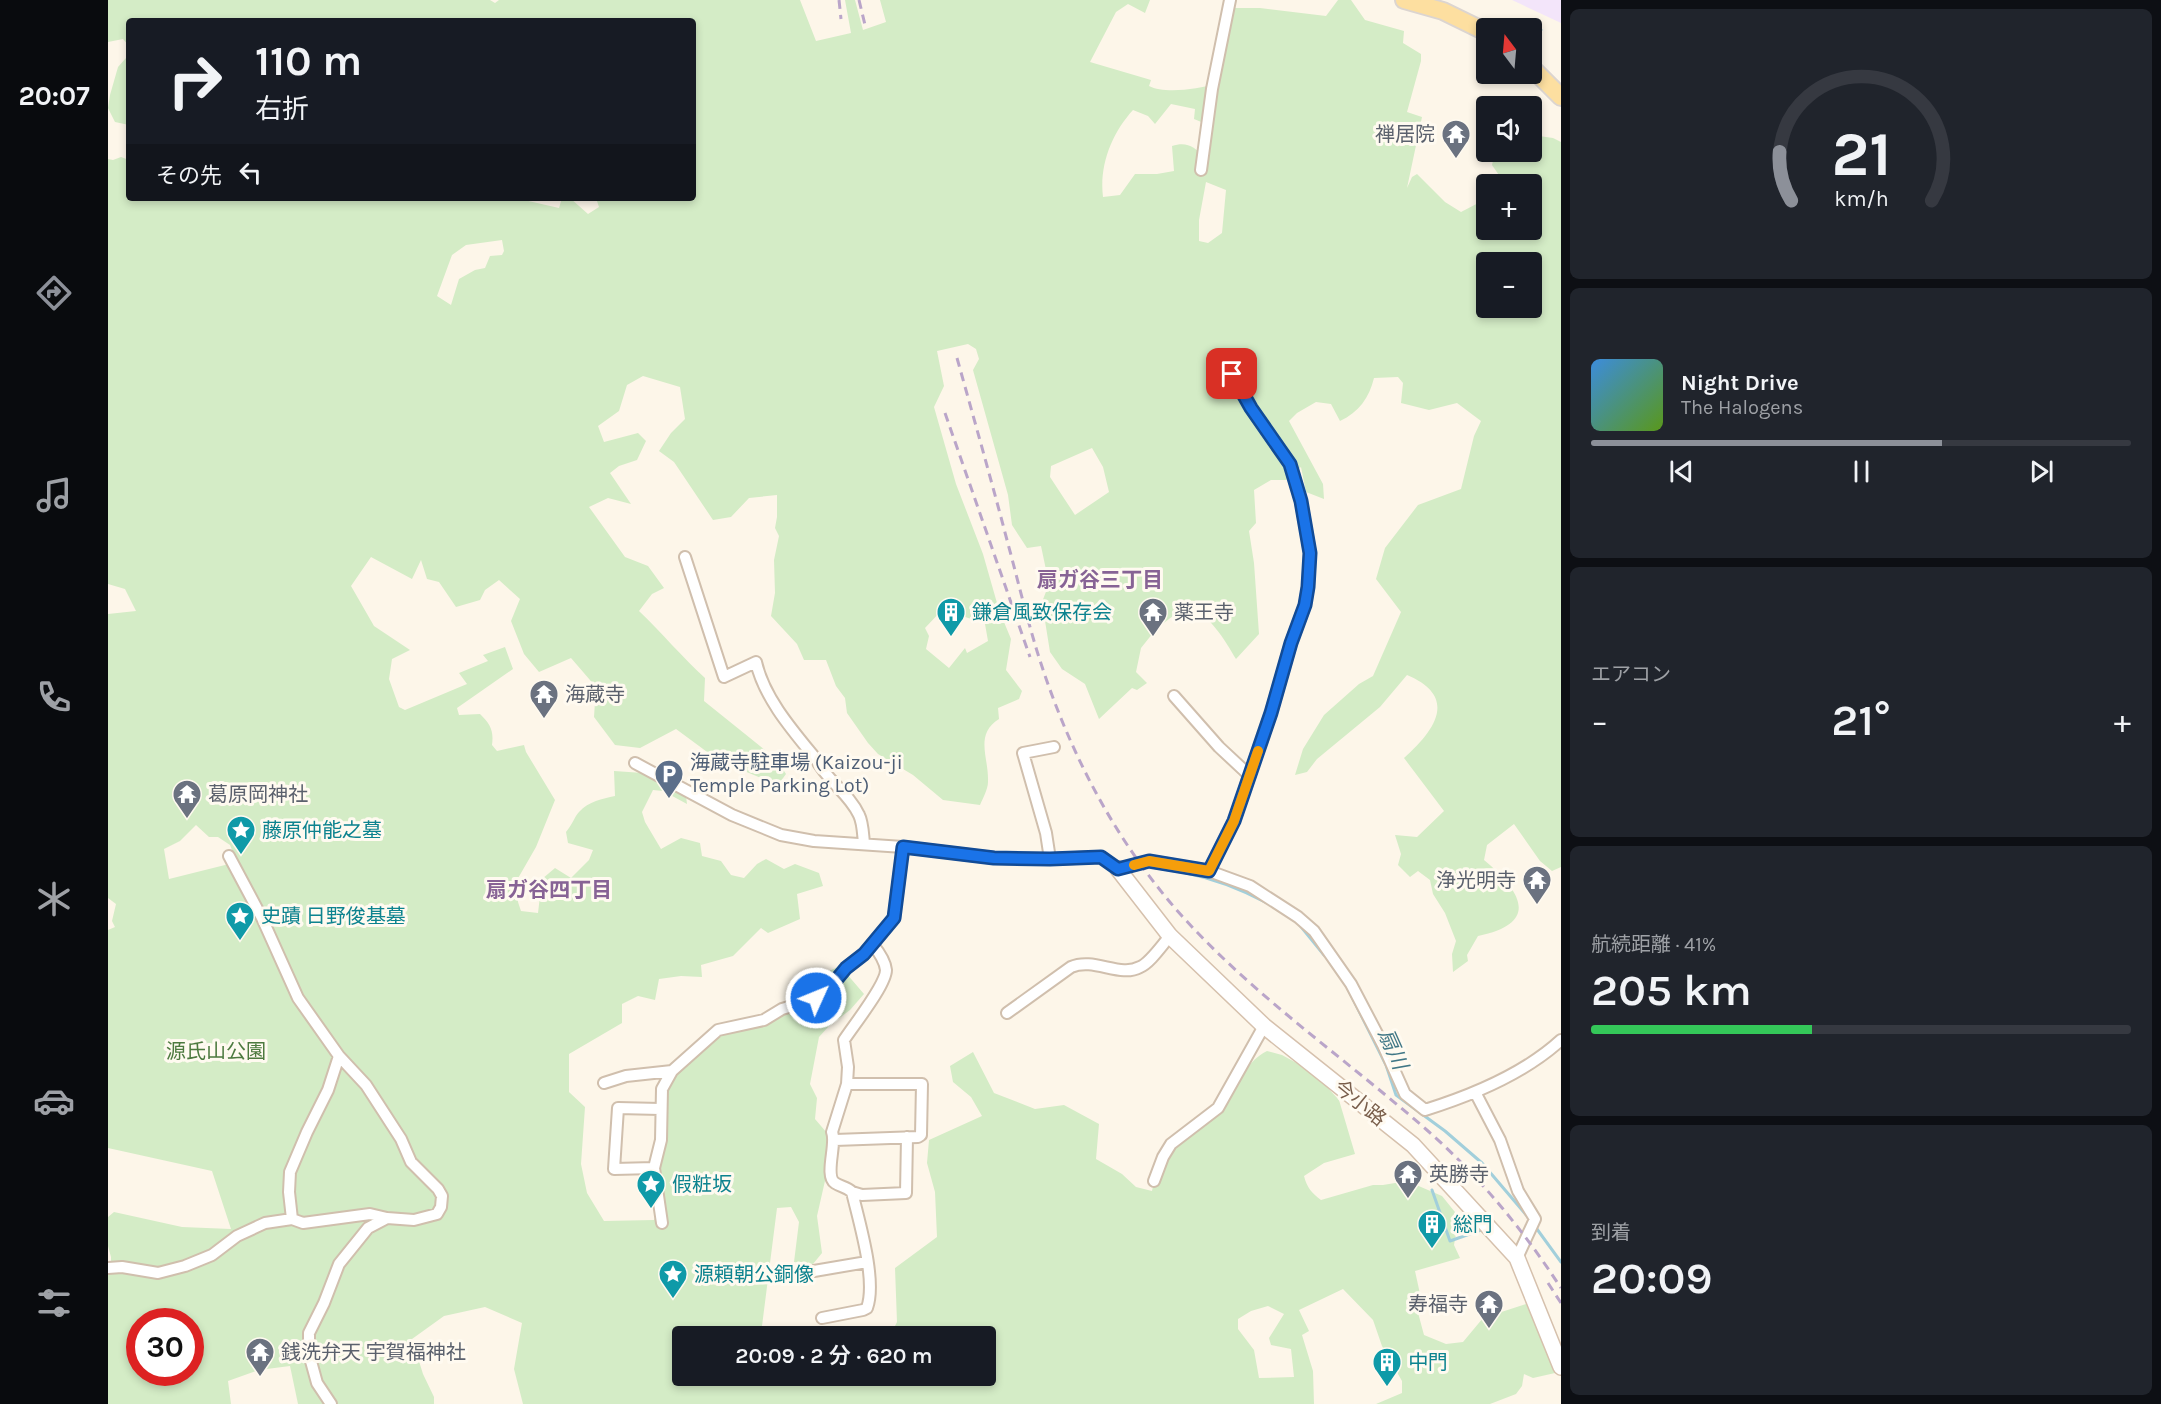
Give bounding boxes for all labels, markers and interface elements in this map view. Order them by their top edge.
north arrow [1476,18,1542,84]
map controls [1476,18,1542,318]
text: 110 m [255,36,362,86]
icon: right [156,42,234,120]
text: 20:07 [18,80,90,112]
text: 右折 [255,93,309,125]
button: sound [1476,96,1542,162]
temple icon: 禅居院 [1440,118,1472,160]
text: 21 [1831,118,1891,191]
place label: 禅居院 [1375,123,1435,146]
icon: left [234,156,267,189]
text: その先 [156,163,222,189]
button: + [1476,174,1542,240]
text: km/h [1834,186,1888,211]
button: − [1476,252,1542,318]
icon: directions [33,272,75,314]
pin [1206,348,1257,399]
icon: arrive [1215,357,1248,390]
text: Night Drive [1681,370,1799,396]
text: The Halogens [1681,396,1803,419]
icon: previous [1665,455,1698,488]
icon: pause [1845,455,1878,488]
icon: next [2025,455,2058,488]
icon: music [33,474,75,516]
district label: 扇ガ谷三丁目 [1037,568,1163,592]
building icon: 鎌倉風致保存会 [935,596,967,638]
temple icon: 薬王寺 [1137,596,1169,638]
place label: 鎌倉風致保存会 [972,601,1112,624]
place label: 薬王寺 [1174,601,1234,624]
text: エアコン [1591,663,1671,686]
icon: phone [33,676,75,718]
temple icon: 海蔵寺 [528,678,560,720]
place label: 海蔵寺 [565,683,625,706]
text: 21° [1831,694,1891,746]
text: − [1591,702,1608,740]
text: + [2114,702,2131,740]
place label: 海蔵寺駐車場 (Kaizou-ji Temple Parking Lot) [690,751,903,797]
parking icon: 海蔵寺駐車場 (Kaizou-ji Temple Parking Lot) [653,758,685,800]
temple icon: 葛原岡神社 [171,778,203,820]
place label: 葛原岡神社 [208,783,308,806]
place icon: 藤原仲能之墓 [225,814,257,856]
place label: 藤原仲能之墓 [262,819,382,842]
temple icon: 浄光明寺 [1521,864,1553,906]
place label: 浄光明寺 [1436,869,1516,892]
icon: climate [33,878,75,920]
district label: 扇ガ谷四丁目 [486,878,612,902]
place icon: 史蹟 日野俊基墓 [224,900,256,942]
place label: 史蹟 日野俊基墓 [261,905,406,928]
text: 航続距離 · 41% [1591,933,1716,956]
text: 205 km [1591,964,1752,1016]
position arrow [784,966,848,1030]
water label: 扇川 [1373,1025,1413,1075]
park label: 源氏山公園 [166,1040,266,1063]
street label: 今小路 [1329,1075,1391,1131]
icon: car [33,1080,75,1122]
temple icon: 英勝寺 [1392,1158,1424,1200]
place label: 英勝寺 [1429,1163,1489,1186]
place icon: 假粧坂 [635,1168,667,1210]
place label: 假粧坂 [672,1173,732,1196]
building icon: 総門 [1416,1208,1448,1250]
place label: 総門 [1453,1213,1493,1236]
text: 到着 [1591,1221,1631,1244]
text: 20:09 [1591,1252,1713,1304]
place icon: 源頼朝公銅像 [657,1258,689,1300]
place label: 源頼朝公銅像 [694,1263,814,1286]
icon: filters [33,1282,75,1324]
temple icon: 寿福寺 [1473,1288,1505,1330]
place label: 寿福寺 [1408,1293,1468,1316]
speed limit sign: 30 [126,1308,204,1386]
temple icon: 銭洗弁天 宇賀福神社 [244,1336,276,1378]
place label: 銭洗弁天 宇賀福神社 [281,1341,466,1364]
text: 20:09 · 2 分 · 620 m [735,1343,933,1369]
building icon: 中門 [1371,1346,1403,1388]
place label: 中門 [1408,1351,1448,1374]

